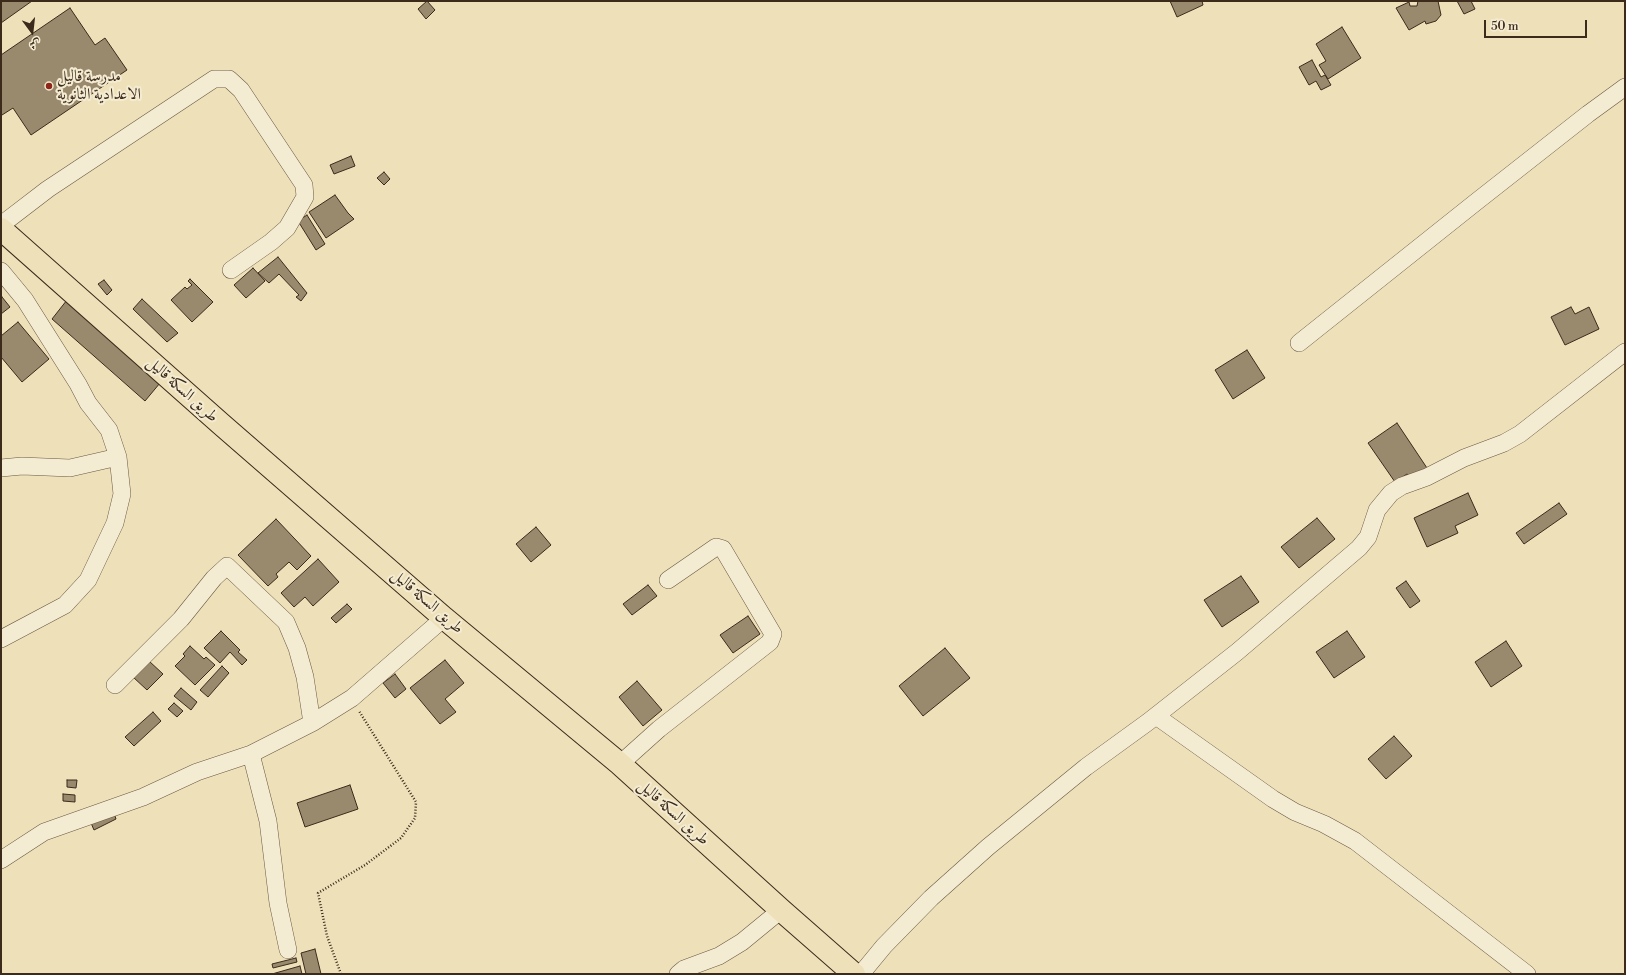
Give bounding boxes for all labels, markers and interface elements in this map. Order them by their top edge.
north arrow [12,12,52,52]
scale bar [1486,12,1589,38]
text: 50 m [1491,19,1519,34]
text: ش [28,35,42,52]
place label: مدرسة قاليل الاعدادية الثانوية [57,67,141,105]
marker: مدرسة قاليل الاعدادية الثانوية [44,81,54,91]
street label: طريق السكة قاليل [142,353,222,427]
street label: طريق السكة قاليل [387,565,467,639]
street label: طريق السكة قاليل [633,776,713,850]

